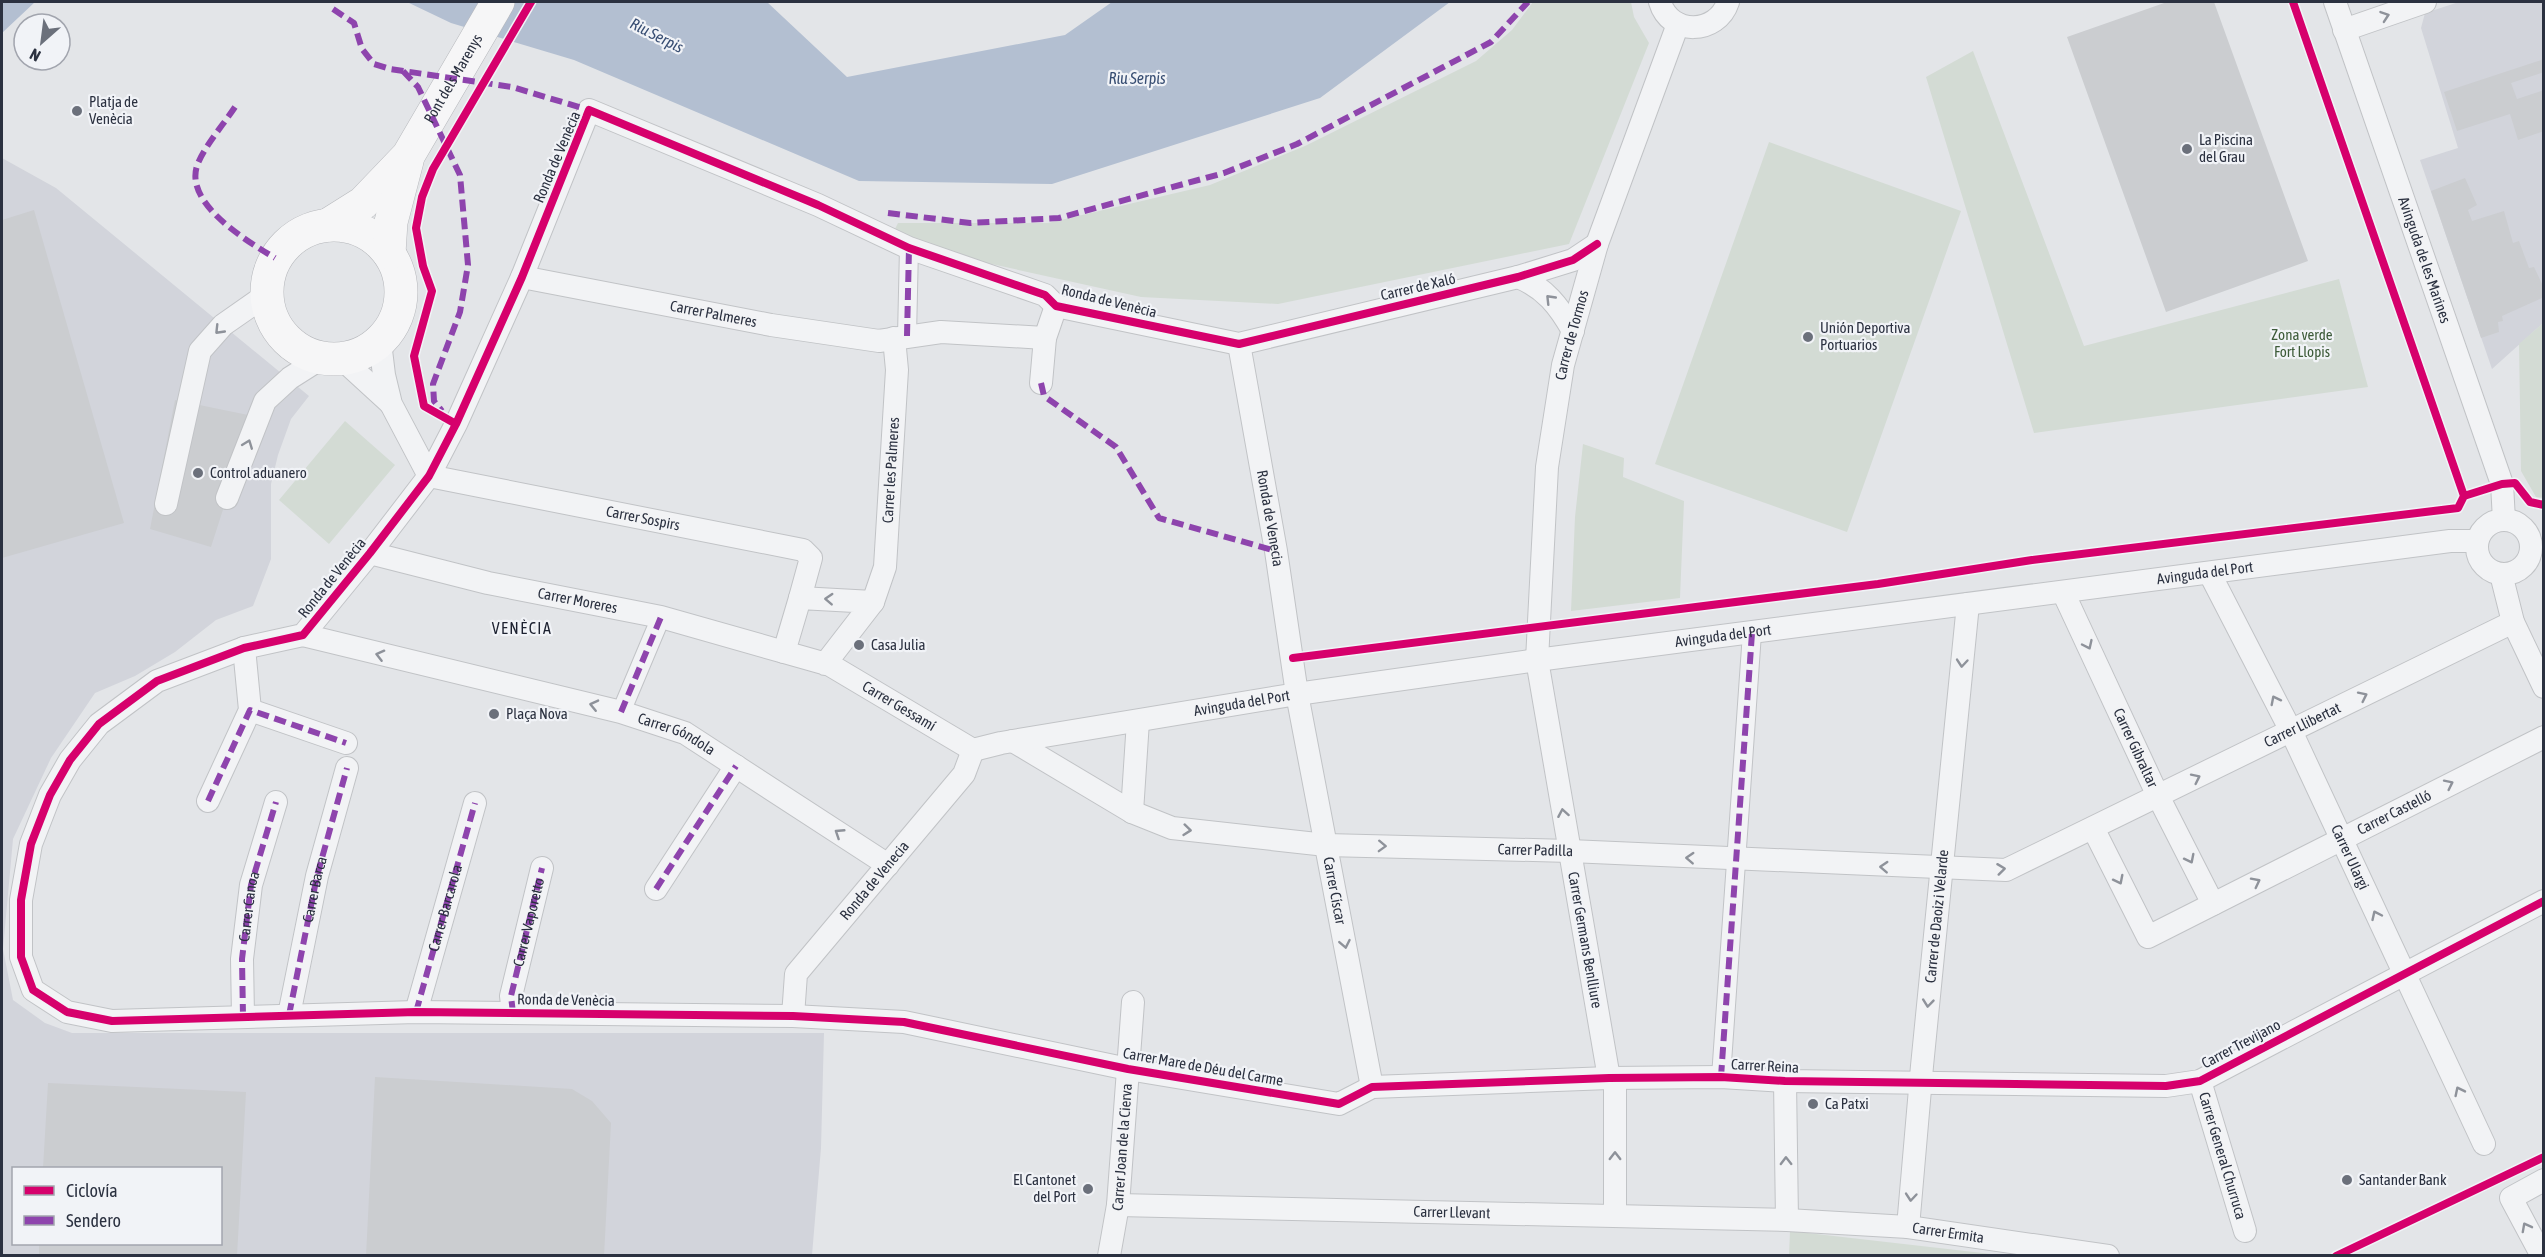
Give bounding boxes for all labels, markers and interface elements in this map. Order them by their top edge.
one-way arrow [2379,10,2390,23]
north arrow [12,12,72,72]
water label: Riu Serpis [627,14,687,57]
street label: Pont dels Marenys [420,31,485,126]
text: N [27,45,43,65]
water label: Riu Serpis [1108,69,1166,88]
place label: Platja de Venècia [89,93,138,127]
marker: Platja de Venècia [70,104,84,118]
street label: Ronda de Venècia [530,109,583,205]
place label: La Piscina del Grau [2199,131,2253,165]
marker: La Piscina del Grau [2180,142,2194,156]
street label: Avinguda de les Marines [2395,194,2455,325]
street label: Carrer de Xaló [1379,270,1457,303]
street label: Ronda de Venècia [1060,280,1159,321]
street label: Carrer de Tormos [1552,288,1592,381]
one-way arrow [1547,295,1558,306]
street label: Carrer Palmeres [669,297,758,330]
place label: Unión Deportiva Portuarios [1820,319,1910,353]
one-way arrow [215,323,226,334]
park label: Zona verde Fort Llopis [2271,326,2333,360]
marker: Unión Deportiva Portuarios [1801,330,1815,344]
street label: Carrer les Palmeres [879,417,902,524]
one-way arrow [241,439,254,450]
place label: Control aduanero [210,464,307,481]
marker: Control aduanero [191,466,205,480]
street label: Ronda de Venecia [1254,469,1287,568]
street label: Carrer Sospirs [605,502,681,533]
street label: Ronda de Venècia [294,534,369,621]
street label: Avinguda del Port [2156,558,2254,587]
street label: Carrer Moreres [536,584,619,616]
one-way arrow [825,593,834,606]
district label: VENÈCIA [492,619,552,637]
street label: Avinguda del Port [1674,621,1772,650]
place label: Casa Julia [871,636,926,653]
marker: Casa Julia [852,638,866,652]
one-way arrow [2081,639,2093,650]
one-way arrow [376,649,386,662]
one-way arrow [1956,658,1969,667]
street label: Carrer Gessamí [860,677,940,734]
street label: Avinguda del Port [1193,686,1291,719]
one-way arrow [2356,692,2367,704]
one-way arrow [2271,696,2282,706]
street label: Carrer Llibertat [2261,699,2343,750]
one-way arrow [589,700,599,713]
place label: Plaça Nova [506,705,568,722]
street label: Carrer Gibraltar [2110,705,2162,790]
marker: Plaça Nova [487,707,501,721]
street label: Carrer Góndola [636,709,719,758]
one-way arrow [2190,773,2201,785]
one-way arrow [2442,780,2453,791]
street label: Carrer Castelló [2354,786,2434,838]
one-way arrow [1557,808,1570,818]
street label: Carrer Ulargi [2328,822,2373,892]
one-way arrow [1183,823,1192,836]
one-way arrow [835,829,846,840]
street label: Ronda de Venecia [836,837,912,923]
one-way arrow [1377,840,1386,853]
street label: Carrer Padilla [1497,840,1573,859]
street label: Carrer de Daoiz i Velarde [1921,849,1952,984]
one-way arrow [1685,851,1694,864]
one-way arrow [2183,853,2194,864]
street label: Carrer Barca [299,855,330,924]
street label: Carrer Císcar [1320,855,1350,926]
one-way arrow [1880,860,1889,873]
street label: Carrer Barcarola [425,863,465,953]
one-way arrow [1996,863,2006,876]
street label: Carrer Canoa [235,869,263,943]
street label: Carrer Germans Benlliure [1565,870,1606,1010]
one-way arrow [2112,874,2123,885]
street label: Carrer Vaporetto [509,876,547,968]
one-way arrow [2249,877,2260,889]
one-way arrow [2371,910,2383,921]
one-way arrow [1338,938,1351,948]
street label: Ronda de Venècia [517,990,615,1009]
one-way arrow [1922,998,1935,1007]
street label: Carrer Trevijano [2198,1016,2283,1071]
street label: Carrer Mare de Déu del Carme [1122,1044,1285,1089]
street label: Carrer Reina [1731,1055,1799,1076]
street label: Carrer Joan de la Cierva [1108,1083,1135,1212]
one-way arrow [2455,1086,2467,1097]
street label: Carrer General Churruca [2196,1090,2250,1221]
place label: Ca Patxi [1825,1095,1869,1112]
marker: Ca Patxi [1806,1097,1820,1111]
one-way arrow [1609,1152,1621,1161]
one-way arrow [1780,1157,1792,1166]
legend [12,1167,222,1245]
place label: El Cantonet del Port [1013,1171,1076,1205]
place label: Santander Bank [2359,1171,2447,1188]
marker: Santander Bank [2340,1173,2354,1187]
text: Ciclovía [66,1180,118,1201]
marker: El Cantonet del Port [1081,1182,1095,1196]
one-way arrow [1905,1193,1918,1202]
street label: Carrer Llevant [1413,1203,1491,1221]
text: Sendero [66,1210,121,1231]
street label: Carrer Ermita [1911,1219,1985,1246]
one-way arrow [2522,1222,2533,1233]

